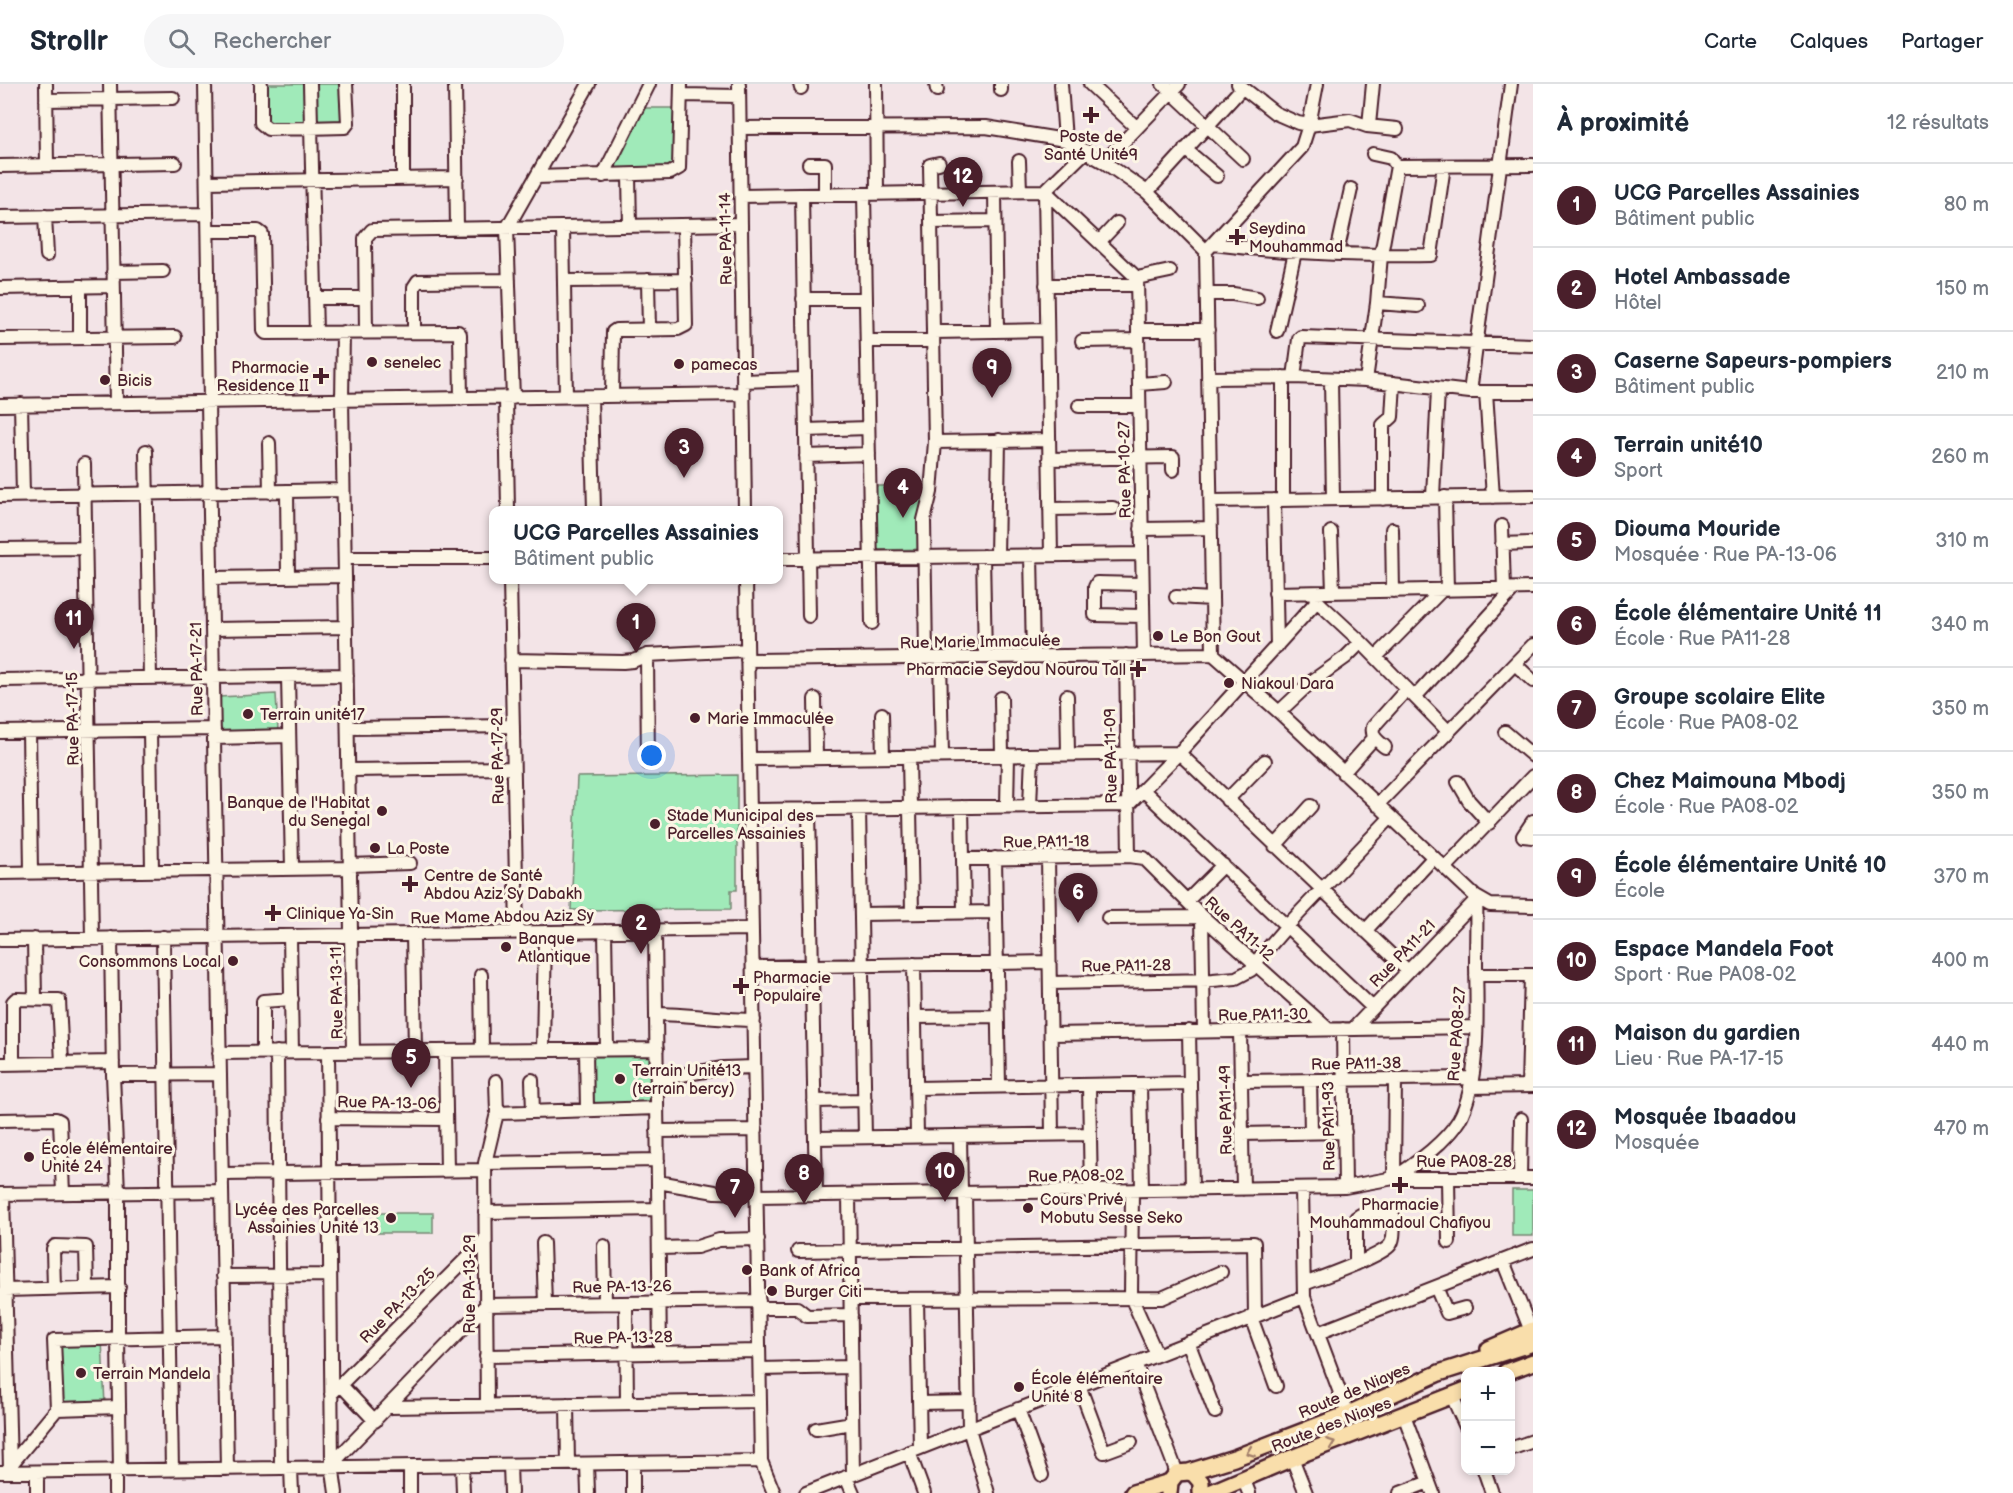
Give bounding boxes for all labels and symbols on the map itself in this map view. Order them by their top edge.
marker: Poste de Santé Unité9 [1082,106,1100,124]
place label: Poste de Santé Unité9 [1044,128,1138,165]
pin: 12 [944,158,982,207]
street label: Rue PA-11-14 [716,192,737,286]
place label: Seydina Mouhammad [1249,220,1343,257]
marker: Seydina Mouhammad [1230,230,1244,244]
pin: 9 [972,348,1012,398]
place label: senelec [384,354,441,373]
marker: senelec [365,355,379,369]
place label: pamecas [691,356,758,375]
marker: pamecas [672,357,686,371]
place label: Pharmacie Residence II [217,359,310,396]
marker: Pharmacie Residence II [314,369,328,383]
place label: Bicis [117,372,152,391]
marker: Bicis [98,373,112,387]
street label: Rue PA-10-27 [1115,421,1136,519]
pin: 3 [664,428,704,478]
pin: 4 [884,468,922,518]
pin: 11 [54,600,94,649]
pin: 1 [616,604,656,653]
street label: Rue PA-17-21 [187,622,208,716]
place label: Le Bon Gout [1170,628,1261,647]
marker: Le Bon Gout [1151,629,1165,643]
street label: Rue Marie Immaculée [899,632,1061,653]
place label: Pharmacie Seydou Nourou Tall [906,661,1126,680]
marker: Pharmacie Seydou Nourou Tall [1131,662,1145,676]
street label: Rue PA-17-15 [63,672,84,766]
place label: Niakoul Dara [1241,675,1334,694]
marker: Niakoul Dara [1222,676,1236,690]
place label: Terrain unité17 [260,706,365,725]
marker: Terrain unité17 [241,707,255,721]
street label: Rue PA-17-29 [488,707,509,805]
street label: Rue PA-11-09 [1101,708,1122,804]
place label: Marie Immaculée [707,710,834,729]
marker: Marie Immaculée [688,711,702,725]
your location [637,741,666,770]
place label: Banque de l'Habitat du Senegal [227,794,370,831]
marker: Banque de l'Habitat du Senegal [375,804,389,818]
place label: Stade Municipal des Parcelles Assainies [667,807,814,844]
marker: Stade Municipal des Parcelles Assainies [648,817,662,831]
street label: Rue PA11-18 [1003,832,1089,853]
place label: La Poste [387,840,450,859]
marker: La Poste [368,841,382,855]
place label: Centre de Santé Abdou Aziz Sy Dabakh [424,867,583,904]
pin: 6 [1058,874,1098,923]
marker: Centre de Santé Abdou Aziz Sy Dabakh [401,875,419,893]
street label: Rue PA11-12 [1200,893,1278,966]
marker: Clinique Ya-Sin [264,904,282,922]
pin: 2 [622,904,660,954]
place label: Clinique Ya-Sin [286,905,394,924]
street label: Rue Mame Abdou Aziz Sy [410,906,595,929]
street label: Rue PA11-21 [1366,916,1440,992]
place label: Banque Atlantique [518,930,591,967]
marker: Banque Atlantique [499,940,513,954]
street label: Rue PA-13-11 [327,946,348,1040]
place label: Consommons Local [79,953,221,972]
marker: Consommons Local [226,954,240,968]
street label: Rue PA11-28 [1081,956,1171,977]
place label: Pharmacie Populaire [753,969,831,1006]
marker: Pharmacie Populaire [734,979,748,993]
street label: Rue PA08-27 [1445,986,1470,1082]
street label: Rue PA11-30 [1218,1005,1308,1026]
pin: 5 [392,1038,430,1088]
street label: Rue PA11-38 [1311,1054,1401,1075]
place label: Terrain Unité13 (terrain bercy) [632,1062,742,1099]
street label: Rue PA11-49 [1216,1065,1237,1155]
marker: Terrain Unité13 (terrain bercy) [613,1072,627,1086]
street label: Rue PA11-93 [1319,1081,1340,1171]
street label: Rue PA-13-06 [337,1093,437,1114]
place label: École élémentaire Unité 24 [41,1138,173,1177]
marker: École élémentaire Unité 24 [22,1150,36,1164]
pin: 10 [926,1152,964,1202]
street label: Rue PA08-28 [1416,1153,1512,1172]
pin: 8 [784,1154,824,1204]
street label: Rue PA08-02 [1028,1166,1125,1187]
pin: 7 [716,1168,754,1218]
marker: Pharmacie Mouhammadoul Chafiyou [1393,1178,1407,1192]
place label: Cours Privé Mobutu Sesse Seko [1040,1191,1183,1228]
place label: Pharmacie Mouhammadoul Chafiyou [1309,1196,1491,1233]
place label: Lycée des Parcelles Assainies Unité 13 [234,1201,379,1238]
marker: Cours Privé Mobutu Sesse Seko [1021,1201,1035,1215]
marker: Lycée des Parcelles Assainies Unité 13 [384,1211,398,1225]
street label: Rue PA-13-29 [461,1234,480,1334]
place label: Bank of Africa [759,1262,860,1281]
marker: Bank of Africa [740,1263,754,1277]
street label: Rue PA-13-25 [356,1264,440,1348]
street label: Rue PA-13-26 [572,1277,672,1298]
place label: Burger Citi [784,1283,862,1302]
marker: Burger Citi [765,1284,779,1298]
street label: Rue PA-13-28 [573,1328,673,1349]
street label: Route de Niayes [1296,1359,1413,1423]
place label: Terrain Mandela [93,1365,211,1384]
marker: Terrain Mandela [74,1366,88,1380]
place label: École élémentaire Unité 8 [1031,1368,1163,1407]
marker: École élémentaire Unité 8 [1012,1380,1026,1394]
street label: Route des Niayes [1269,1394,1394,1457]
one-way arrow [1326,1437,1336,1450]
one-way arrow [1245,1445,1256,1457]

